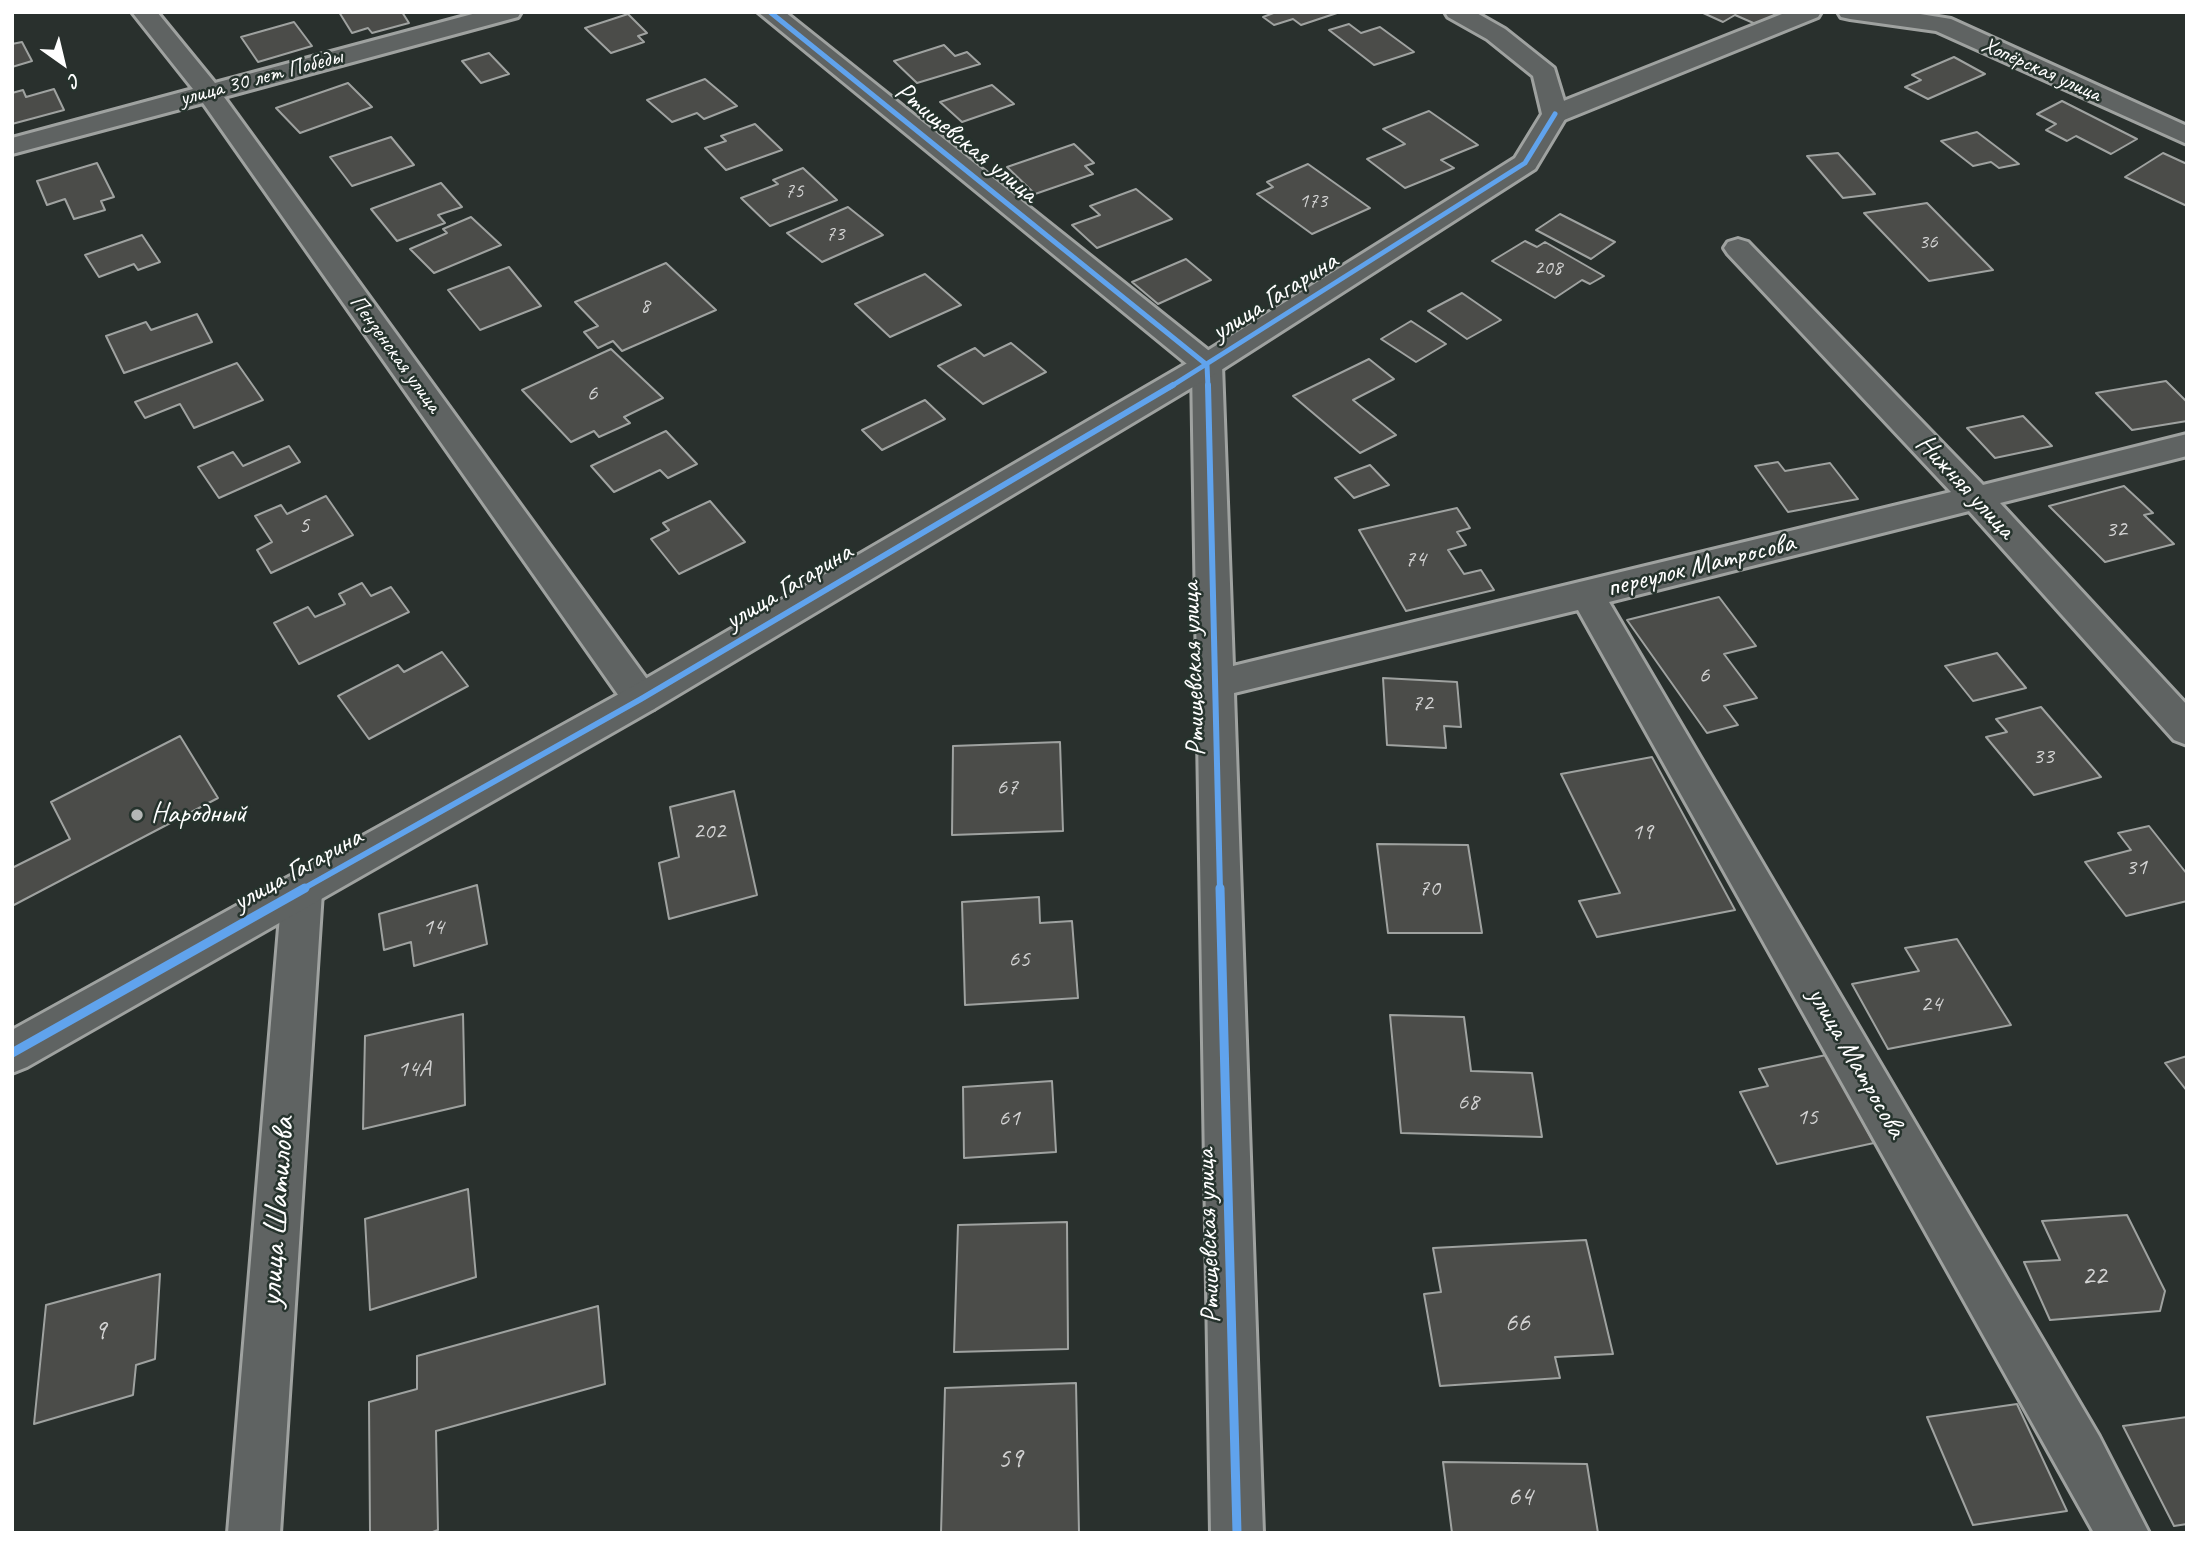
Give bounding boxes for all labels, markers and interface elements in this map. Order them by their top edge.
north arrow [28,28,98,98]
street label: Хопёрская улица [1977,31,2105,109]
street label: улица 30 лет Победы [177,43,345,113]
text: С [64,68,85,93]
street label: Ртищевская улица [888,75,1044,211]
house number: 75 [785,178,803,204]
house number: 173 [1299,188,1327,214]
house number: 73 [826,221,844,247]
house number: 36 [1919,229,1937,255]
street label: улица Гагарина [1205,245,1345,349]
house number: 208 [1534,255,1562,281]
street label: Пензенская улица [343,290,447,418]
house number: 8 [640,293,650,319]
house number: 6 [587,380,597,408]
street label: Нижняя улица [1908,428,2022,546]
house number: 5 [299,512,309,540]
house number: 32 [2105,516,2127,544]
street label: переулок Матросова [1604,526,1798,606]
street label: улица Гагарина [719,536,859,638]
house number: 74 [1404,546,1426,574]
street label: Ртищевская улица [1174,581,1214,757]
house number: 6 [1699,662,1709,690]
house number: 72 [1411,690,1433,718]
house number: 33 [2032,743,2054,771]
house number: 67 [996,774,1018,802]
place label: Народный [151,798,246,832]
marker: Народный [129,807,145,823]
house number: 202 [693,818,725,846]
house number: 19 [1631,819,1653,847]
street label: улица Гагарина [227,821,369,919]
house number: 31 [2125,854,2147,882]
house number: 70 [1418,875,1440,903]
house number: 14 [422,914,444,942]
house number: 65 [1008,946,1030,974]
street label: улица Матросова [1799,982,1913,1144]
house number: 24 [1920,991,1942,1019]
house number: 14А [397,1056,431,1084]
house number: 68 [1457,1089,1479,1117]
house number: 15 [1796,1104,1818,1132]
house number: 61 [998,1105,1020,1133]
street label: улица Шатилова [252,1116,304,1308]
street label: Ртищевская улица [1189,1148,1229,1324]
house number: 22 [2081,1260,2107,1294]
house number: 66 [1504,1307,1530,1341]
house number: 9 [94,1315,106,1349]
house number: 59 [997,1443,1023,1477]
house number: 64 [1507,1481,1533,1515]

